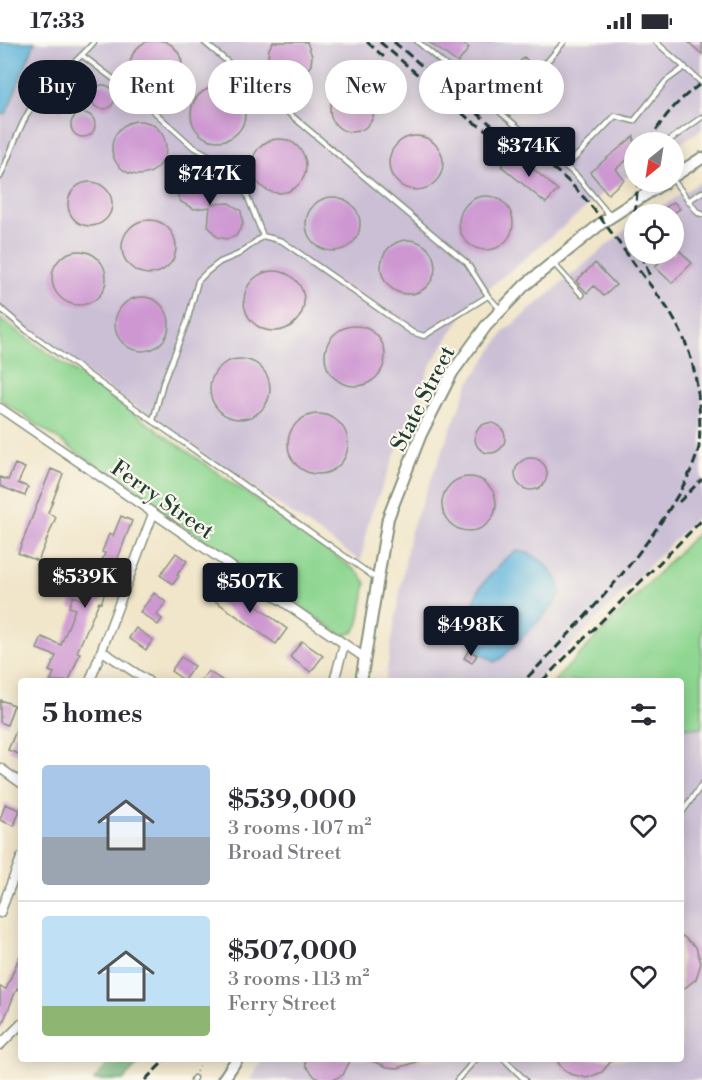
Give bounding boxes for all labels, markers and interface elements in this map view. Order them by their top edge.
text: 17:33 [30,8,85,35]
chip: Buy [18,60,97,114]
chip: Rent [109,60,196,114]
chip: Filters [208,60,313,114]
chip: New [325,60,407,114]
chip: Apartment [419,60,564,114]
pin: $374K [487,127,571,178]
north arrow [624,132,684,192]
map controls [624,132,684,264]
text: $374K [497,134,561,159]
pin: $747K [168,155,252,206]
text: $747K [179,162,241,187]
button: locate [624,204,684,264]
street label: State Street [385,341,462,456]
street label: Ferry Street [106,455,219,546]
pin: $539K [43,558,127,609]
pin: $507K [208,563,292,614]
text: $539K [52,565,118,590]
text: $507K [217,570,283,595]
pin: $498K [429,606,513,657]
text: $498K [438,613,504,638]
text: 5 homes [42,698,142,730]
icon: filters [627,698,660,731]
text: $539,000 [228,784,356,816]
icon: home [90,789,162,861]
icon: heart [627,809,660,842]
text: 3 rooms · 107 m² [228,816,372,841]
text: Broad Street [228,841,342,866]
text: $507,000 [228,935,357,967]
icon: home [90,940,162,1012]
icon: heart [627,960,660,993]
text: 3 rooms · 113 m² [228,967,369,992]
text: Ferry Street [228,992,336,1017]

